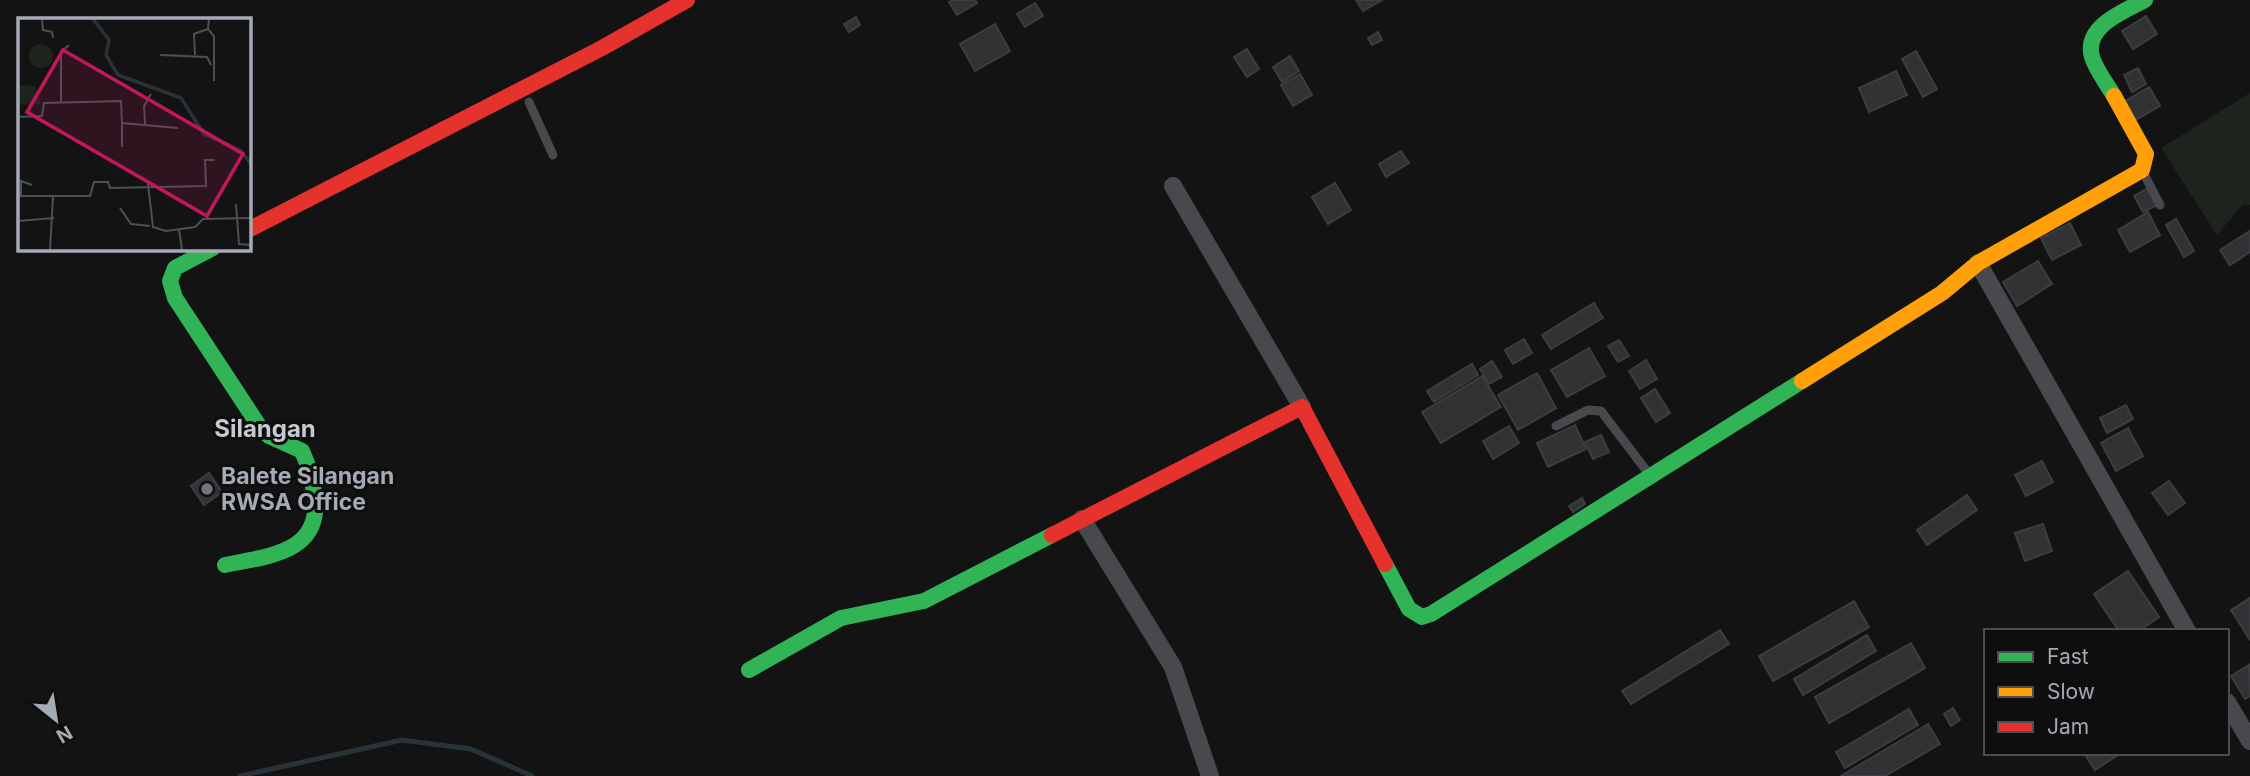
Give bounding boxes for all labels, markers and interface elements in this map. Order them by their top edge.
inset map [18,18,250,250]
district label: Silangan [214,414,316,443]
place label: Balete Silangan RWSA Office [221,462,394,516]
marker: Balete Silangan RWSA Office [199,481,215,497]
legend [1984,629,2229,755]
text: Fast [2047,644,2089,669]
text: Slow [2047,679,2095,704]
north arrow [21,685,91,755]
text: Jam [2047,714,2089,739]
text: N [52,721,76,748]

